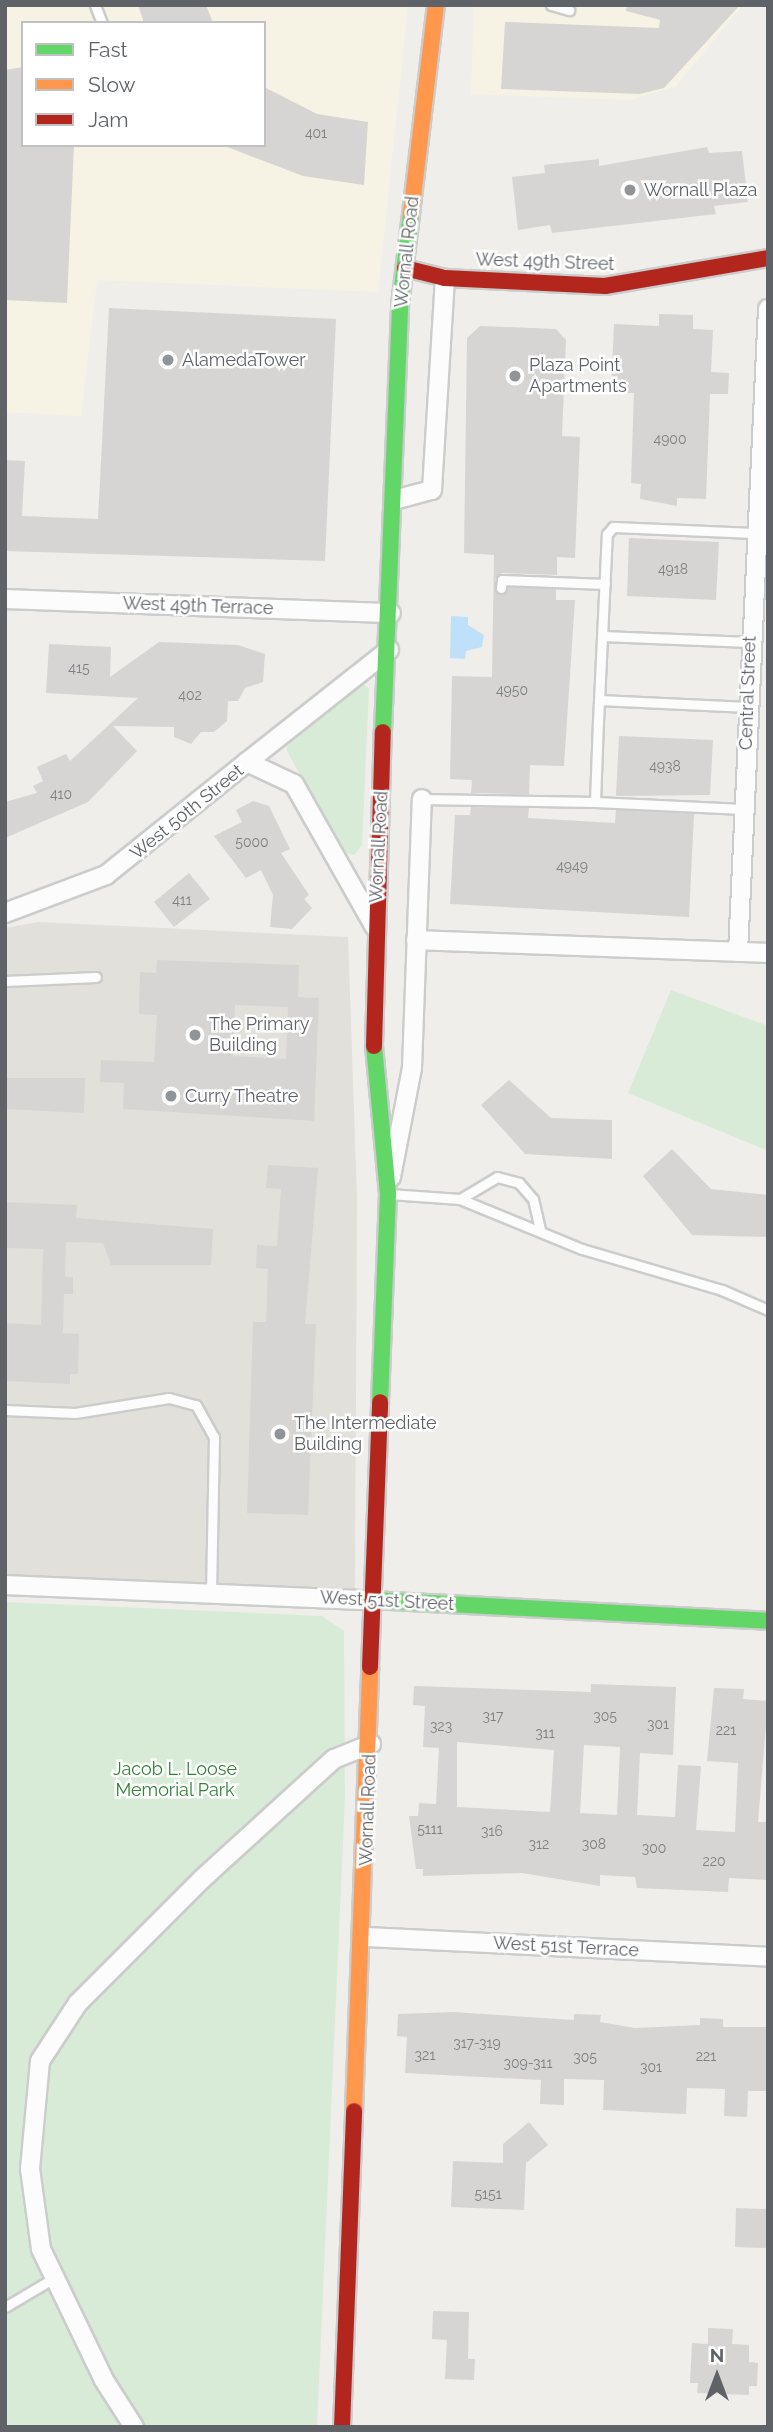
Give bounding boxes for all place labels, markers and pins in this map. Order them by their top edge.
place label: Wornall Plaza [644,179,758,201]
marker: Wornall Plaza [622,182,638,198]
place label: AlamedaTower [182,349,306,371]
marker: AlamedaTower [160,352,176,368]
place label: Plaza Point Apartments [529,355,627,398]
marker: Plaza Point Apartments [507,368,523,384]
place label: The Primary Building [209,1014,309,1056]
marker: The Primary Building [187,1027,203,1043]
place label: Curry Theatre [185,1085,299,1107]
marker: Curry Theatre [163,1088,179,1104]
place label: The Intermediate Building [294,1413,437,1456]
marker: The Intermediate Building [272,1426,288,1442]

